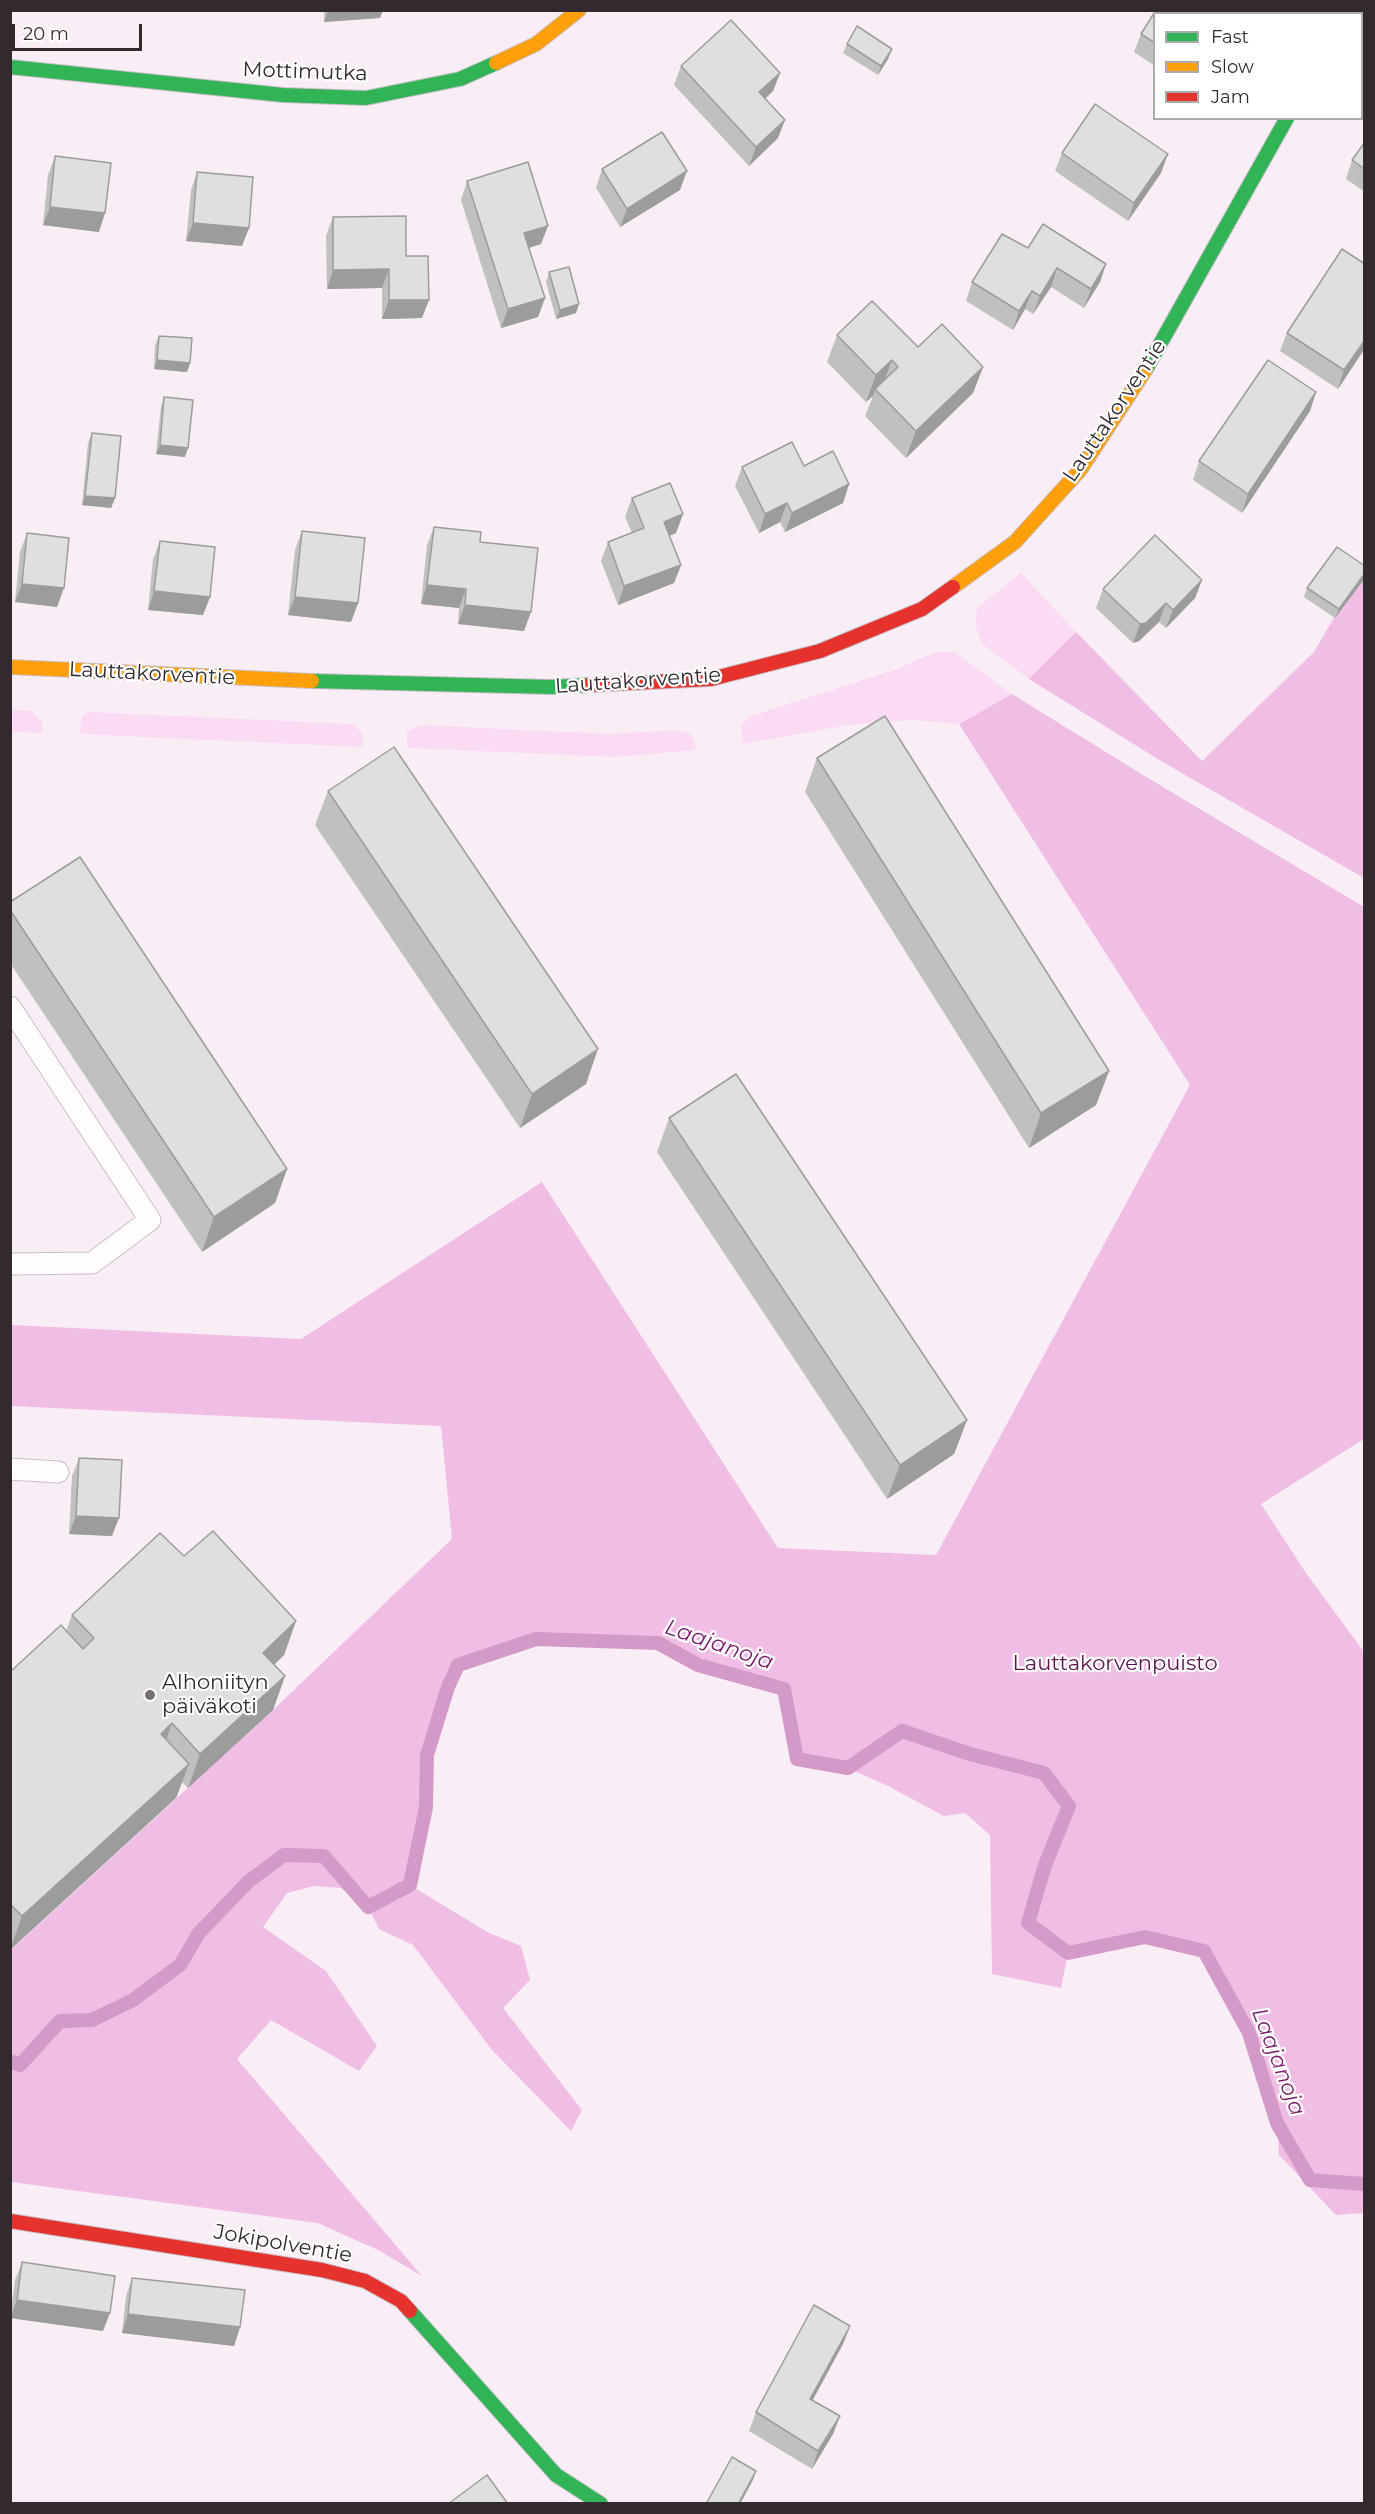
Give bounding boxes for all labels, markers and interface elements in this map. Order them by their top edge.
scale bar [15,12,146,50]
legend [1153,12,1363,120]
text: 20 m [23,23,69,45]
text: Fast [1211,26,1249,48]
text: Slow [1211,56,1254,78]
street label: Mottimutka [242,57,368,87]
text: Jam [1211,86,1250,108]
street label: Lauttakorventie [1058,335,1172,487]
street label: Lauttakorventie [68,657,236,691]
street label: Lauttakorventie [554,663,722,699]
water label: Laajanoja [661,1614,777,1676]
park label: Lauttakorvenpuisto [1012,1651,1218,1677]
place label: Alhoniityn päiväkoti [162,1670,269,1720]
marker: Alhoniityn päiväkoti [143,1688,157,1702]
water label: Laajanoja [1245,2004,1311,2120]
street label: Jokipolventie [212,2219,354,2269]

